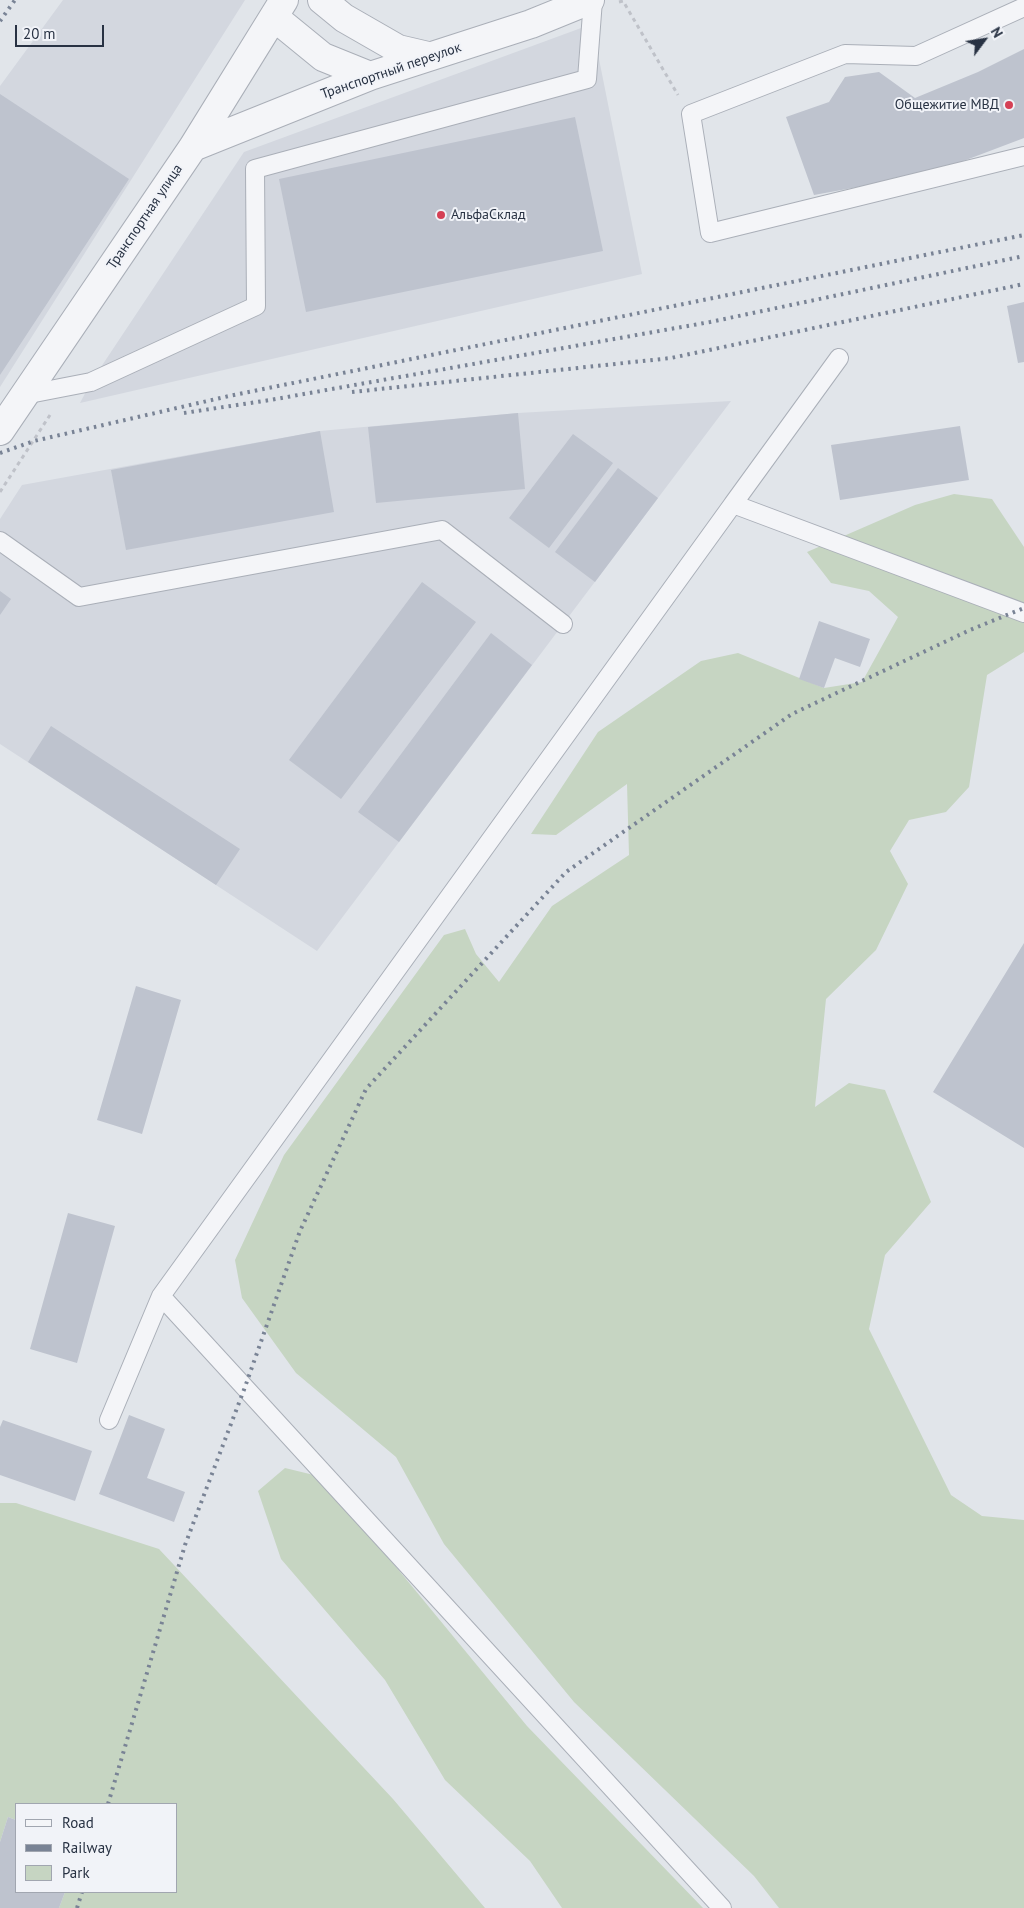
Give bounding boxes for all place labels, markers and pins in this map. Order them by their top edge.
place label: Общежитие МВД [895,97,999,113]
marker: Общежитие МВД [1003,99,1015,111]
place label: АльфаСклад [451,207,526,223]
marker: АльфаСклад [435,209,447,221]

